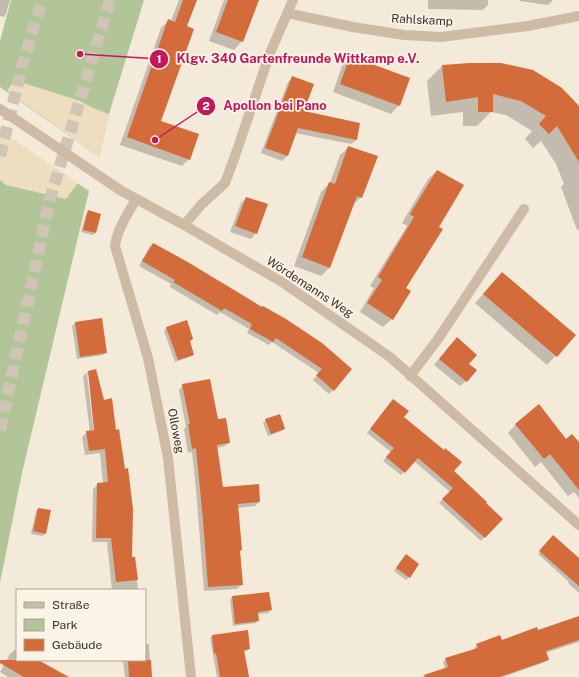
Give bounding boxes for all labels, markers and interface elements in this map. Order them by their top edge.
street label: Rahlskamp [391,11,453,29]
callout: Klgv. 340 Gartenfreunde Wittkamp e.V. [149,46,428,71]
text: Klgv. 340 Gartenfreunde Wittkamp e.V. [177,51,419,66]
text: 1 [156,52,162,66]
callout: Apollon bei Pano [196,93,335,118]
text: Apollon bei Pano [223,98,327,113]
text: 2 [202,99,210,113]
street label: Wördemanns Weg [264,254,356,320]
street label: Olloweg [165,407,187,455]
legend [16,589,146,661]
text: Straße [52,598,90,612]
text: Park [52,618,78,632]
text: Gebäude [52,638,102,652]

